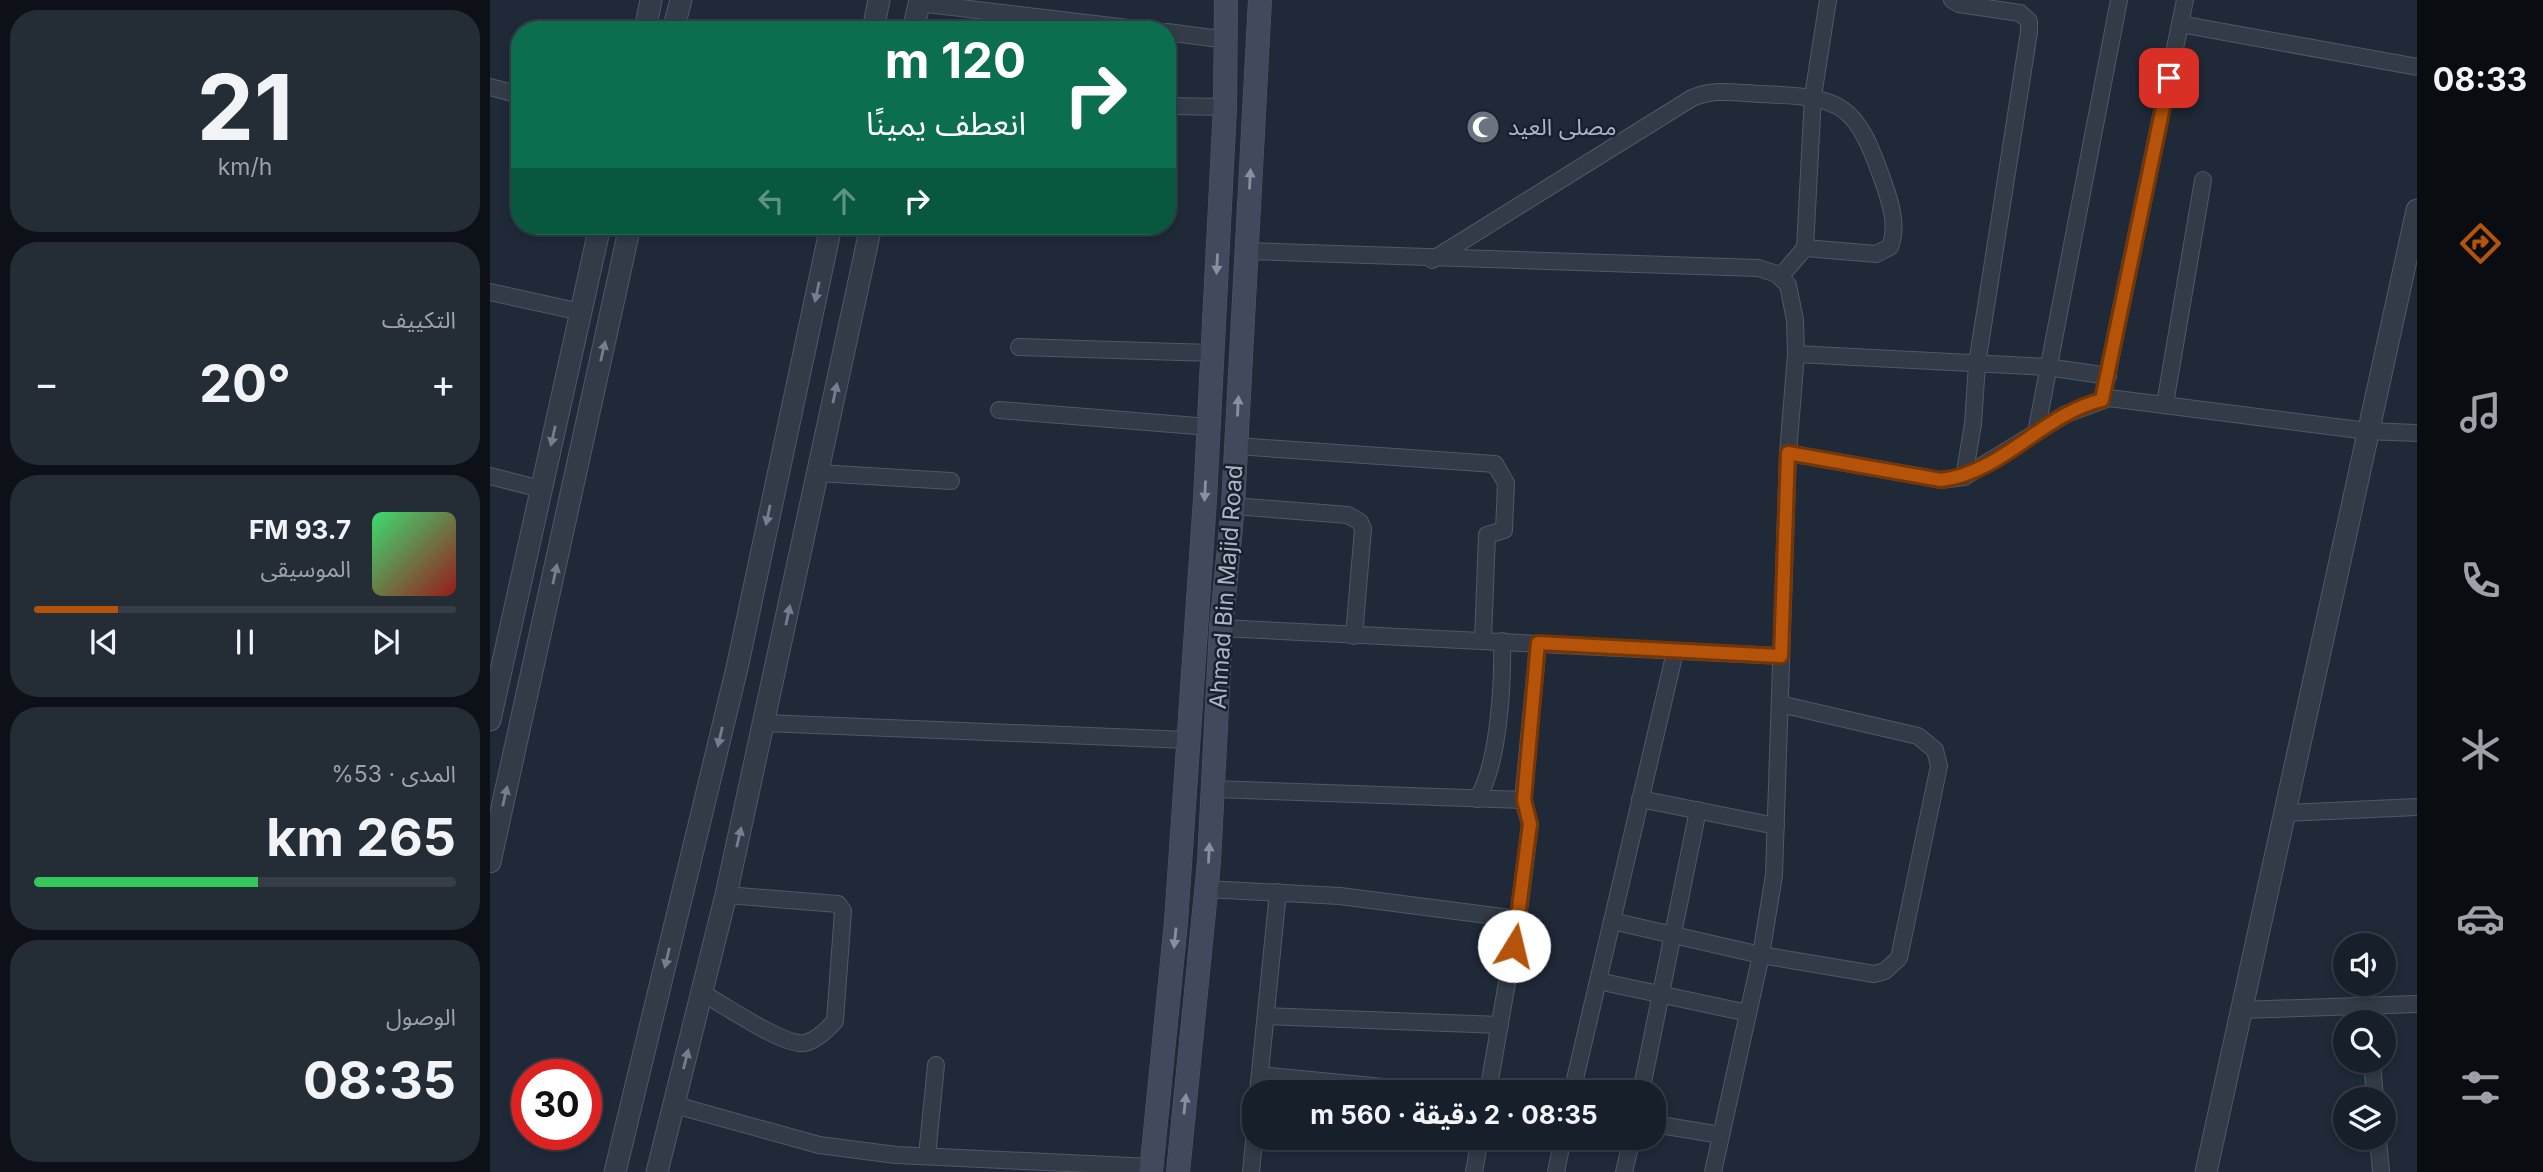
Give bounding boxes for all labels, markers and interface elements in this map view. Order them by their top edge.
text: 120 m [885,31,1026,90]
pin [2139,48,2199,108]
icon: right [1050,49,1141,140]
text: 21 [197,52,293,162]
icon: arrive [2150,59,2188,97]
text: 08:33 [2433,60,2527,99]
text: انعطف يمينًا [866,104,1026,143]
mosque icon: مصلى العيد [1464,108,1502,146]
place label: مصلى العيد [1508,113,1616,141]
text: km/h [218,153,272,181]
one-way arrow [1245,168,1256,190]
icon: left [752,182,790,220]
icon: ahead [825,182,863,220]
icon: right [898,182,936,220]
icon: directions [2456,219,2505,268]
one-way arrow [1211,253,1222,275]
one-way arrow [811,282,822,304]
text: التكييف [382,306,456,334]
one-way arrow [598,340,609,362]
text: 20° [199,352,291,415]
text: − [34,360,59,406]
text: + [431,360,456,406]
one-way arrow [830,382,841,404]
icon: music [2456,388,2505,437]
one-way arrow [1233,395,1244,417]
one-way arrow [548,425,559,447]
street label: Ahmad Bin Majid Road [1204,464,1248,710]
one-way arrow [1199,480,1210,502]
one-way arrow [762,504,773,526]
text: 93.7 FM [249,514,351,545]
text: الموسيقى [260,555,351,583]
icon: phone [2456,556,2505,605]
one-way arrow [549,563,560,585]
one-way arrow [782,604,793,626]
icon: previous [85,623,123,661]
icon: pause [226,623,264,661]
icon: next [367,623,405,661]
icon: climate [2456,725,2505,774]
one-way arrow [714,726,725,748]
text: المدى · 53% [331,760,456,788]
one-way arrow [500,785,511,807]
text: 265 km [266,806,456,869]
one-way arrow [734,826,745,848]
one-way arrow [1204,842,1215,864]
icon: car [2456,894,2505,943]
position arrow [1477,909,1551,983]
one-way arrow [1169,927,1180,949]
map controls [2333,933,2396,1150]
button: sound [2333,933,2396,996]
one-way arrow [661,947,672,969]
text: الوصول [386,1003,456,1031]
button: search [2333,1010,2396,1073]
one-way arrow [681,1048,692,1070]
text: 08:35 [303,1049,456,1112]
speed limit sign: 30 [511,1059,602,1150]
icon: filters [2456,1063,2505,1112]
button: layers [2333,1087,2396,1150]
one-way arrow [1180,1093,1191,1115]
text: 08:35 · 2 دقيقة · 560 m [1310,1099,1598,1130]

